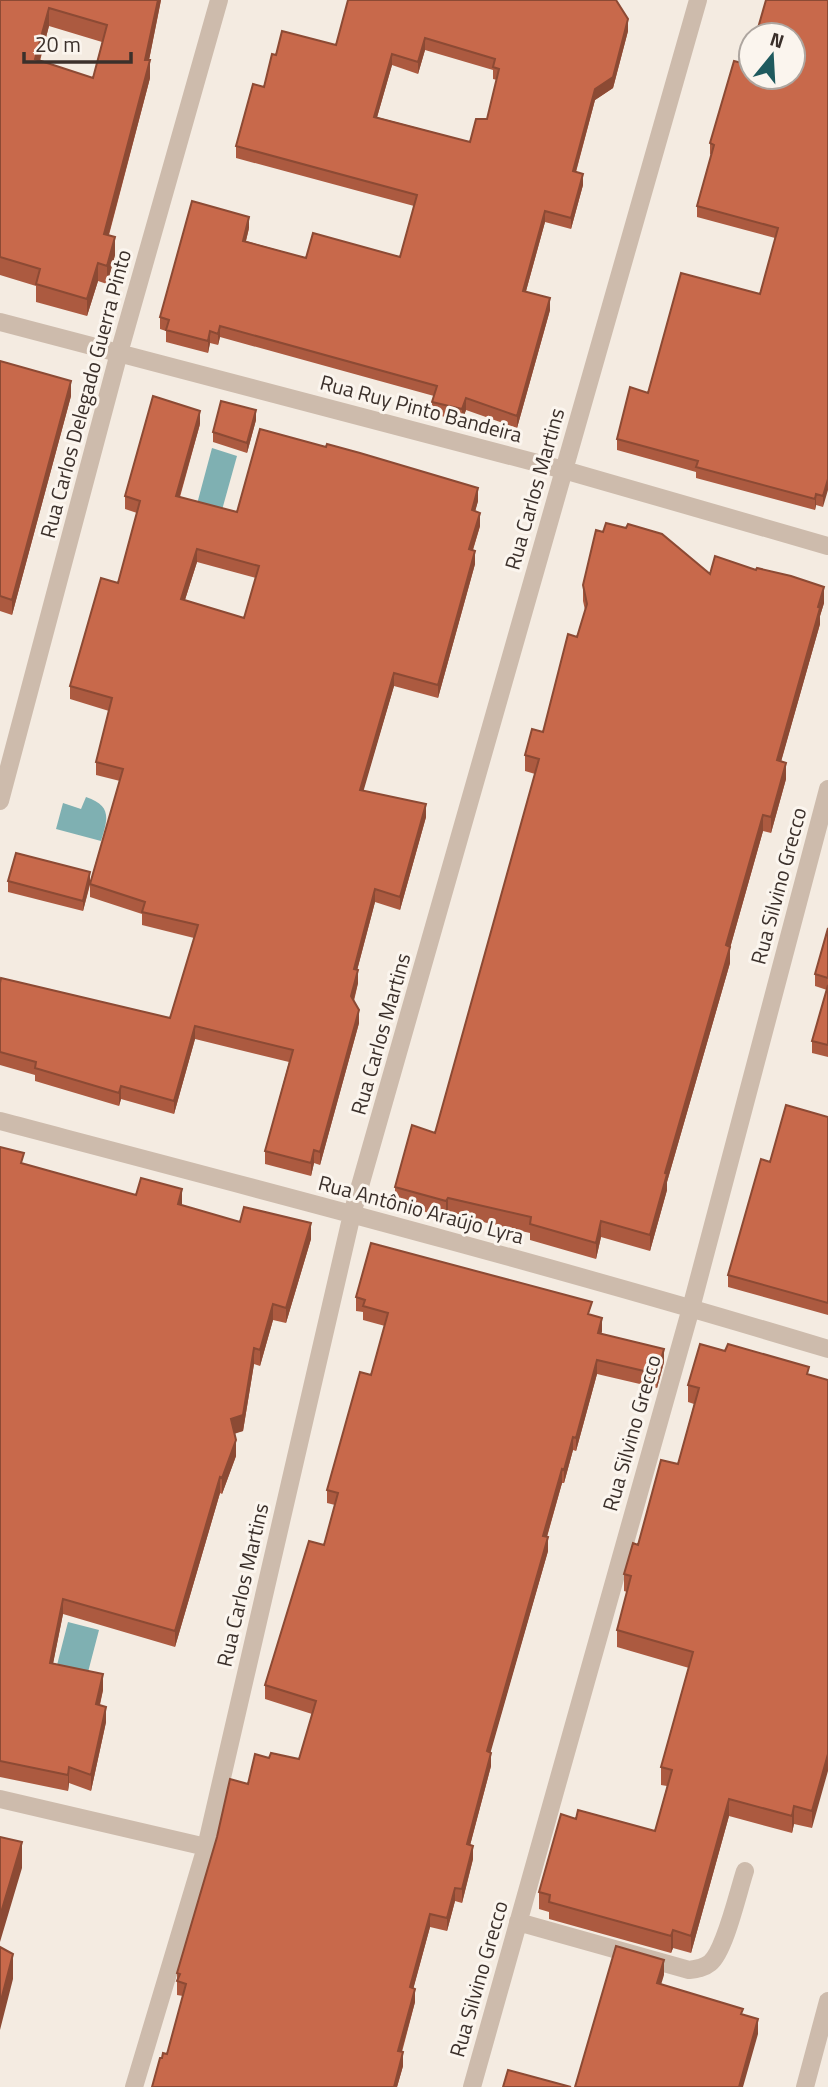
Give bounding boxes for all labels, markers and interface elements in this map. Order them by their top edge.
scale bar [24,21,131,65]
north arrow [737,21,807,91]
text: N [767,24,788,55]
text: 20 m [35,28,81,60]
street label: Rua Carlos Delegado Guerra Pinto [31,246,139,542]
street label: Rua Ruy Pinto Bandeira [317,366,526,451]
street label: Rua Carlos Martins [496,404,572,573]
street label: Rua Silvino Grecco [742,804,814,968]
street label: Rua Carlos Martins [342,949,418,1118]
street label: Rua Antônio Araújo Lyra [315,1166,528,1252]
street label: Rua Silvino Grecco [593,1351,669,1515]
street label: Rua Carlos Martins [208,1500,276,1670]
street label: Rua Silvino Grecco [440,1897,516,2061]

